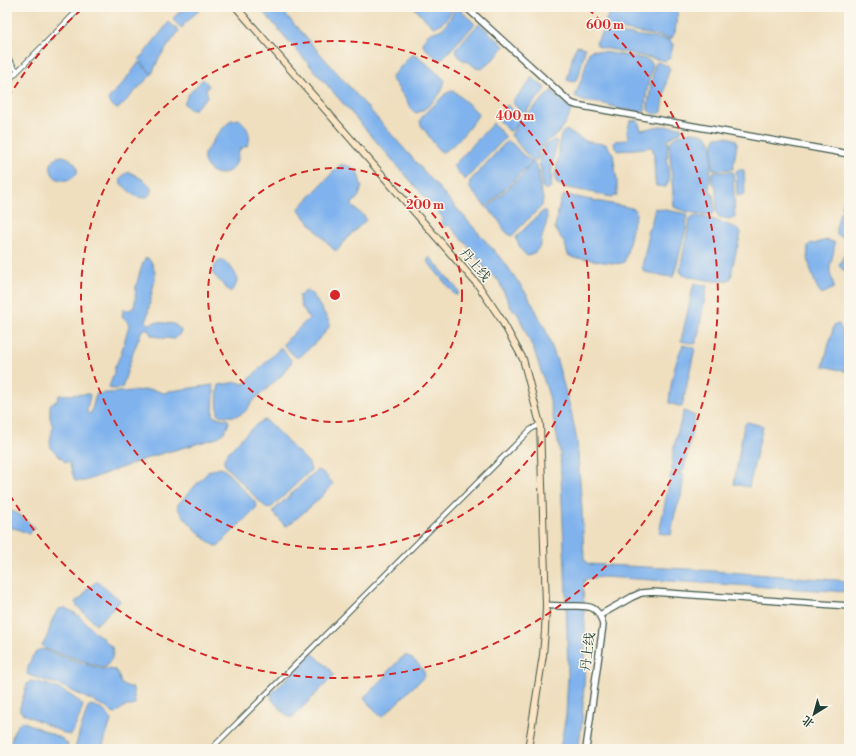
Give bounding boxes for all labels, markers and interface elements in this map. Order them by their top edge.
text: 600 m [586,18,624,33]
text: 400 m [496,109,534,124]
text: 200 m [406,198,444,213]
street label: 丹上线 [456,245,494,285]
centre of rings [328,288,342,302]
street label: 丹上线 [577,632,599,672]
north arrow [794,694,834,734]
text: 北 [800,712,817,730]

